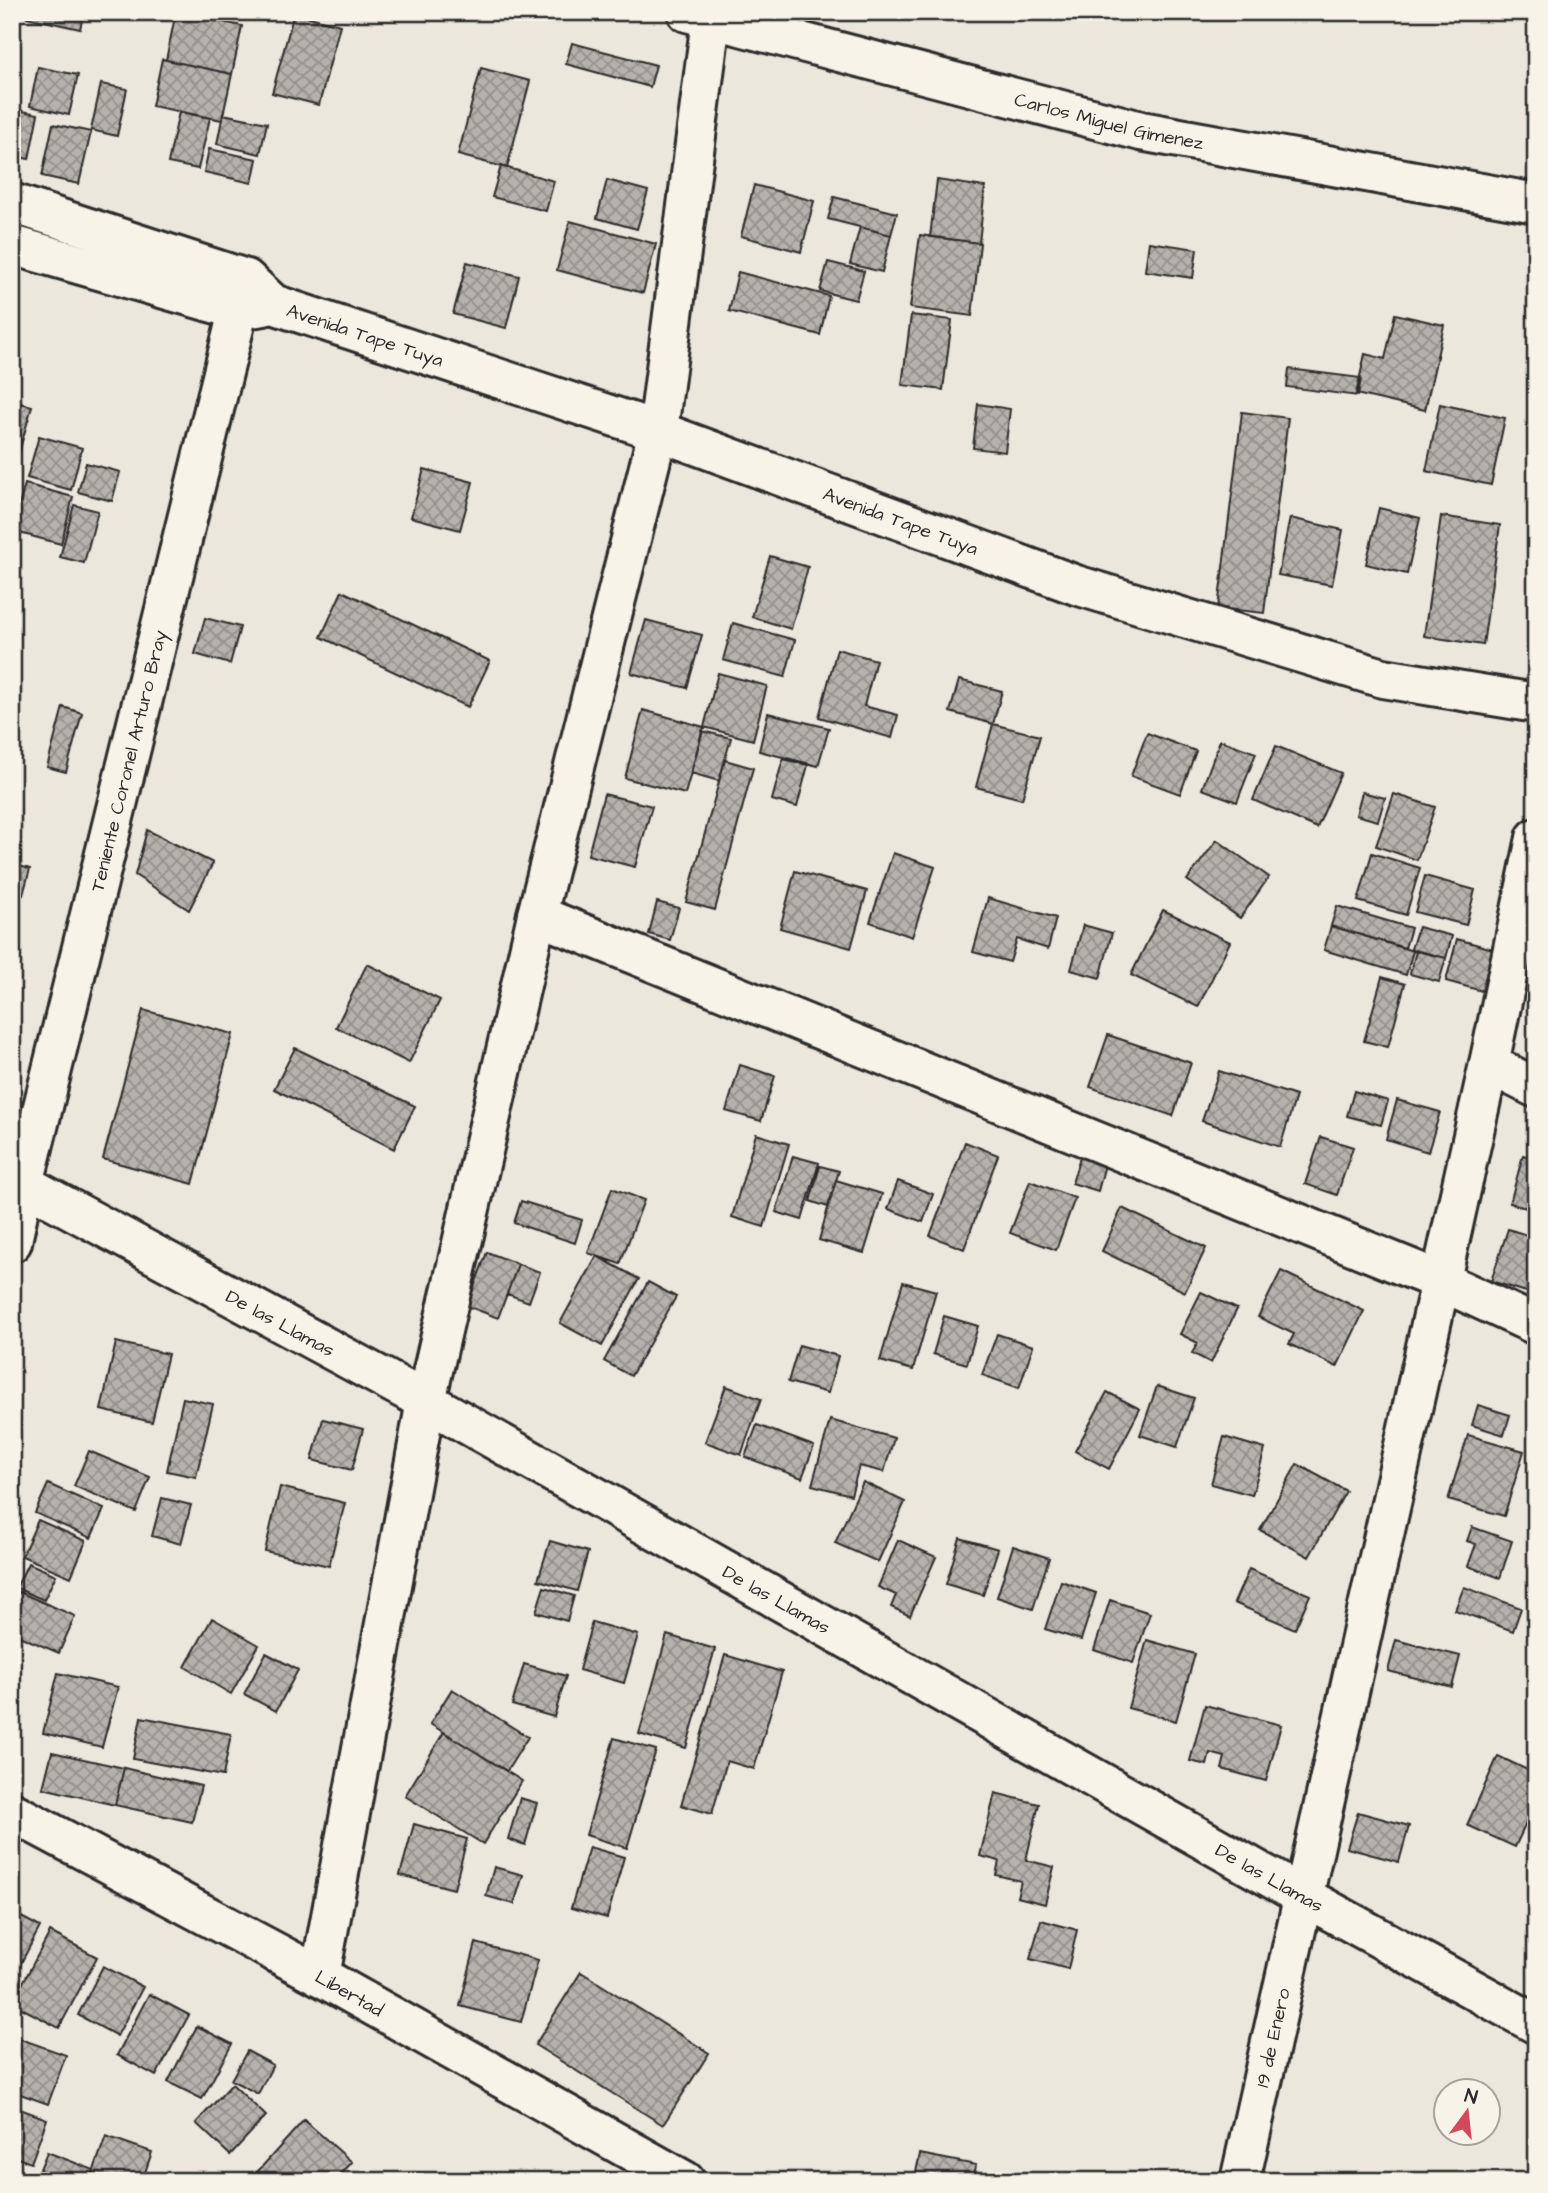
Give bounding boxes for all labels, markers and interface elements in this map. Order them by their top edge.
street label: Carlos Miguel Gimenez [1011,86,1206,157]
street label: Avenida Tape Tuya [283,297,447,374]
street label: Avenida Tape Tuya [819,481,982,563]
street label: Teniente Coronel Arturo Bray [84,627,175,895]
street label: De las Llamas [221,1283,339,1364]
street label: De las Llamas [717,1559,835,1642]
street label: De las Llamas [1210,1837,1328,1920]
street label: Libertad [310,1964,388,2024]
street label: 19 de Enero [1249,1985,1298,2090]
north arrow [1432,2078,1502,2148]
text: N [1462,2082,1480,2112]

